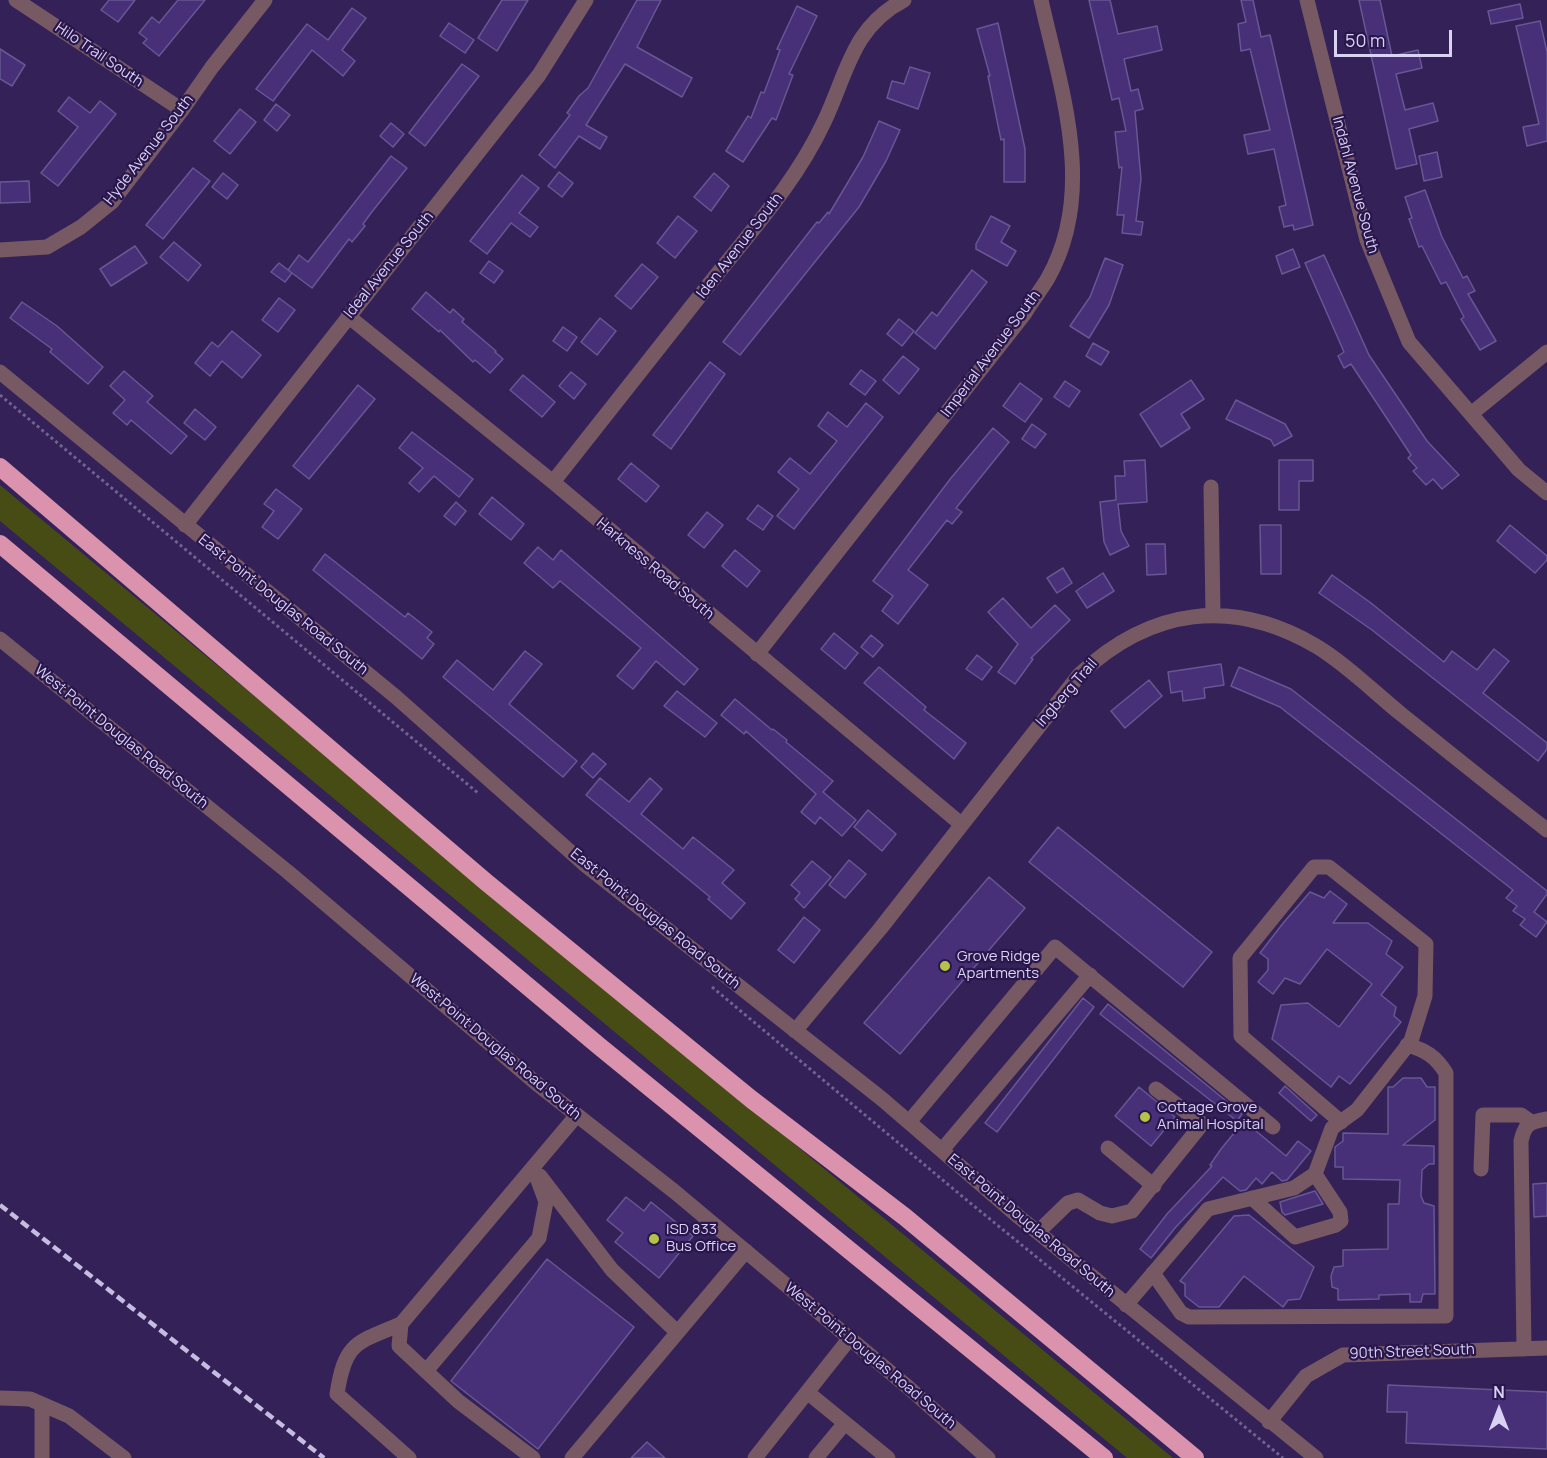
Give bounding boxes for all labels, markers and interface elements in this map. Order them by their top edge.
scale bar [1337,18,1456,56]
street label: Hilo Trail South [51,19,147,91]
text: 50 m [1345,28,1385,52]
street label: Hyde Avenue South [100,91,198,209]
street label: Indahl Avenue South [1328,114,1382,256]
street label: Iden Avenue South [693,190,787,302]
street label: Ideal Avenue South [340,208,438,322]
street label: Imperial Avenue South [937,287,1045,421]
street label: Harkness Road South [592,514,718,624]
street label: East Point Douglas Road South [195,531,371,679]
street label: Ingberg Trail [1032,655,1102,731]
street label: West Point Douglas Road South [31,661,211,813]
street label: East Point Douglas Road South [567,845,743,993]
place label: Grove Ridge Apartments [957,948,1040,983]
marker: Grove Ridge Apartments [938,959,952,973]
street label: West Point Douglas Road South [406,970,584,1124]
place label: Cottage Grove Animal Hospital [1157,1099,1264,1134]
marker: Cottage Grove Animal Hospital [1138,1110,1152,1124]
street label: East Point Douglas Road South [944,1151,1118,1301]
place label: ISD 833 Bus Office [666,1221,736,1256]
marker: ISD 833 Bus Office [647,1232,661,1246]
street label: West Point Douglas Road South [781,1279,959,1433]
street label: 90th Street South [1349,1341,1475,1363]
north arrow [1469,1380,1529,1440]
text: N [1493,1381,1505,1403]

